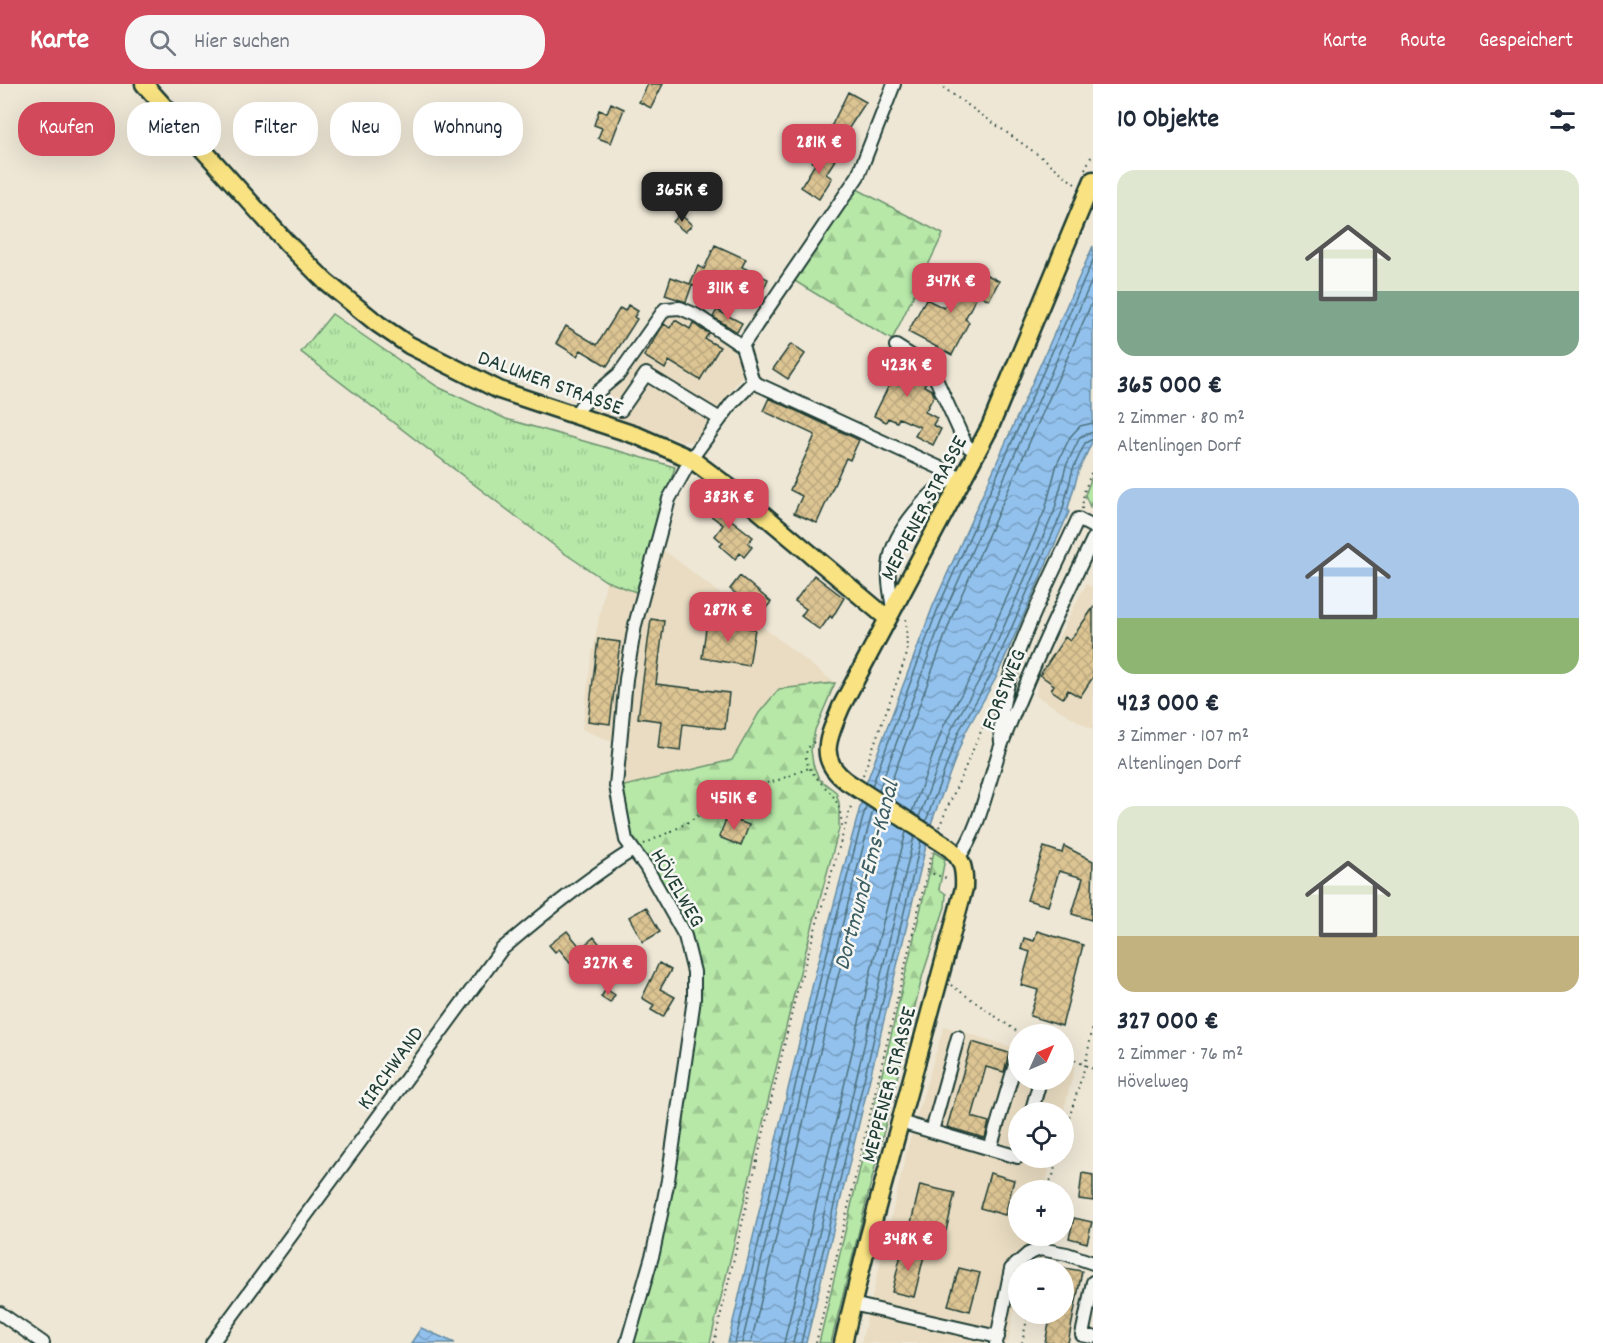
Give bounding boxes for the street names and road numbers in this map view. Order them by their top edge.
street label: DALUMER STRASSE [473,344,627,425]
street label: MEPPENER STRASSE [874,431,976,587]
street label: FORSTWEG [975,645,1036,736]
street label: HÖVELWEG [641,844,711,934]
street label: MEPPENER STRASSE [855,1004,926,1166]
street label: KIRCHWAND [351,1021,433,1117]

